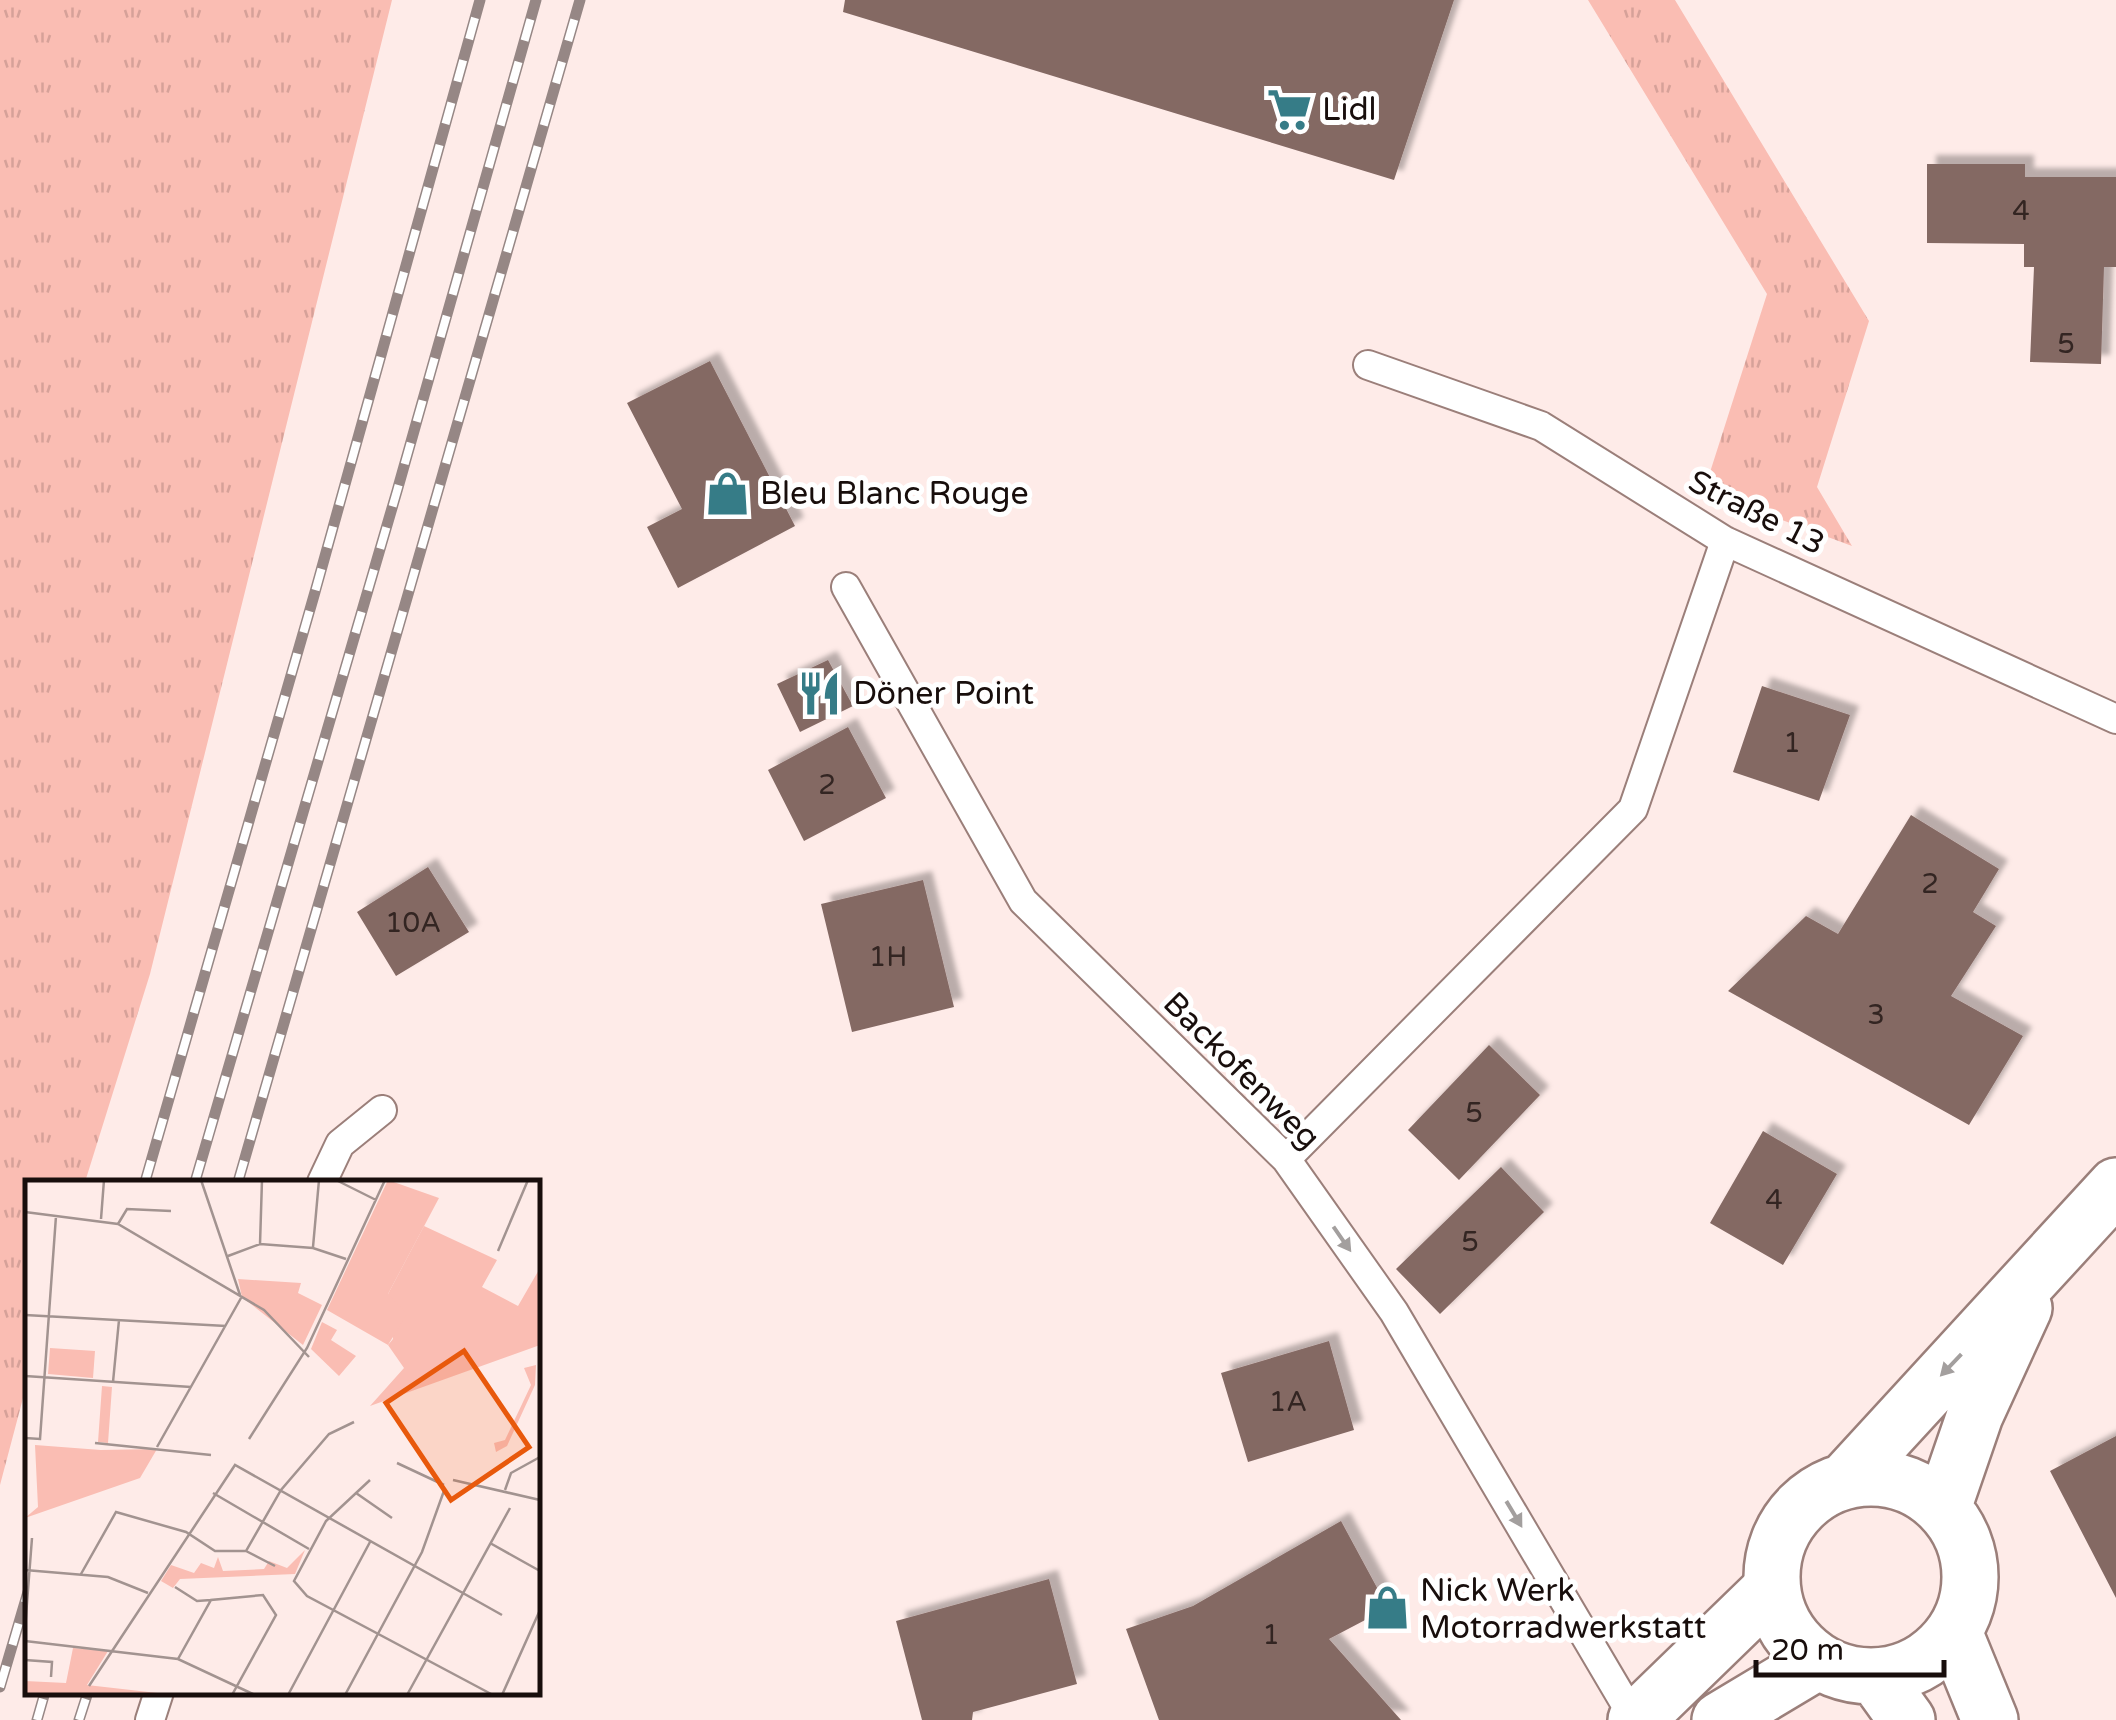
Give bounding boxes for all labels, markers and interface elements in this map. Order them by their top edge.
supermarket icon: Lidl [1265,85,1313,133]
place label: Lidl [1322,91,1377,129]
house number: 4 [2012,194,2030,228]
house number: 5 [2057,327,2075,361]
street label: Straße 13 [1682,462,1831,563]
shop icon: Bleu Blanc Rouge [703,469,751,517]
place label: Bleu Blanc Rouge [760,475,1029,513]
restaurant icon: Döner Point [796,669,844,717]
place label: Döner Point [853,675,1034,713]
house number: 1 [1783,726,1801,760]
house number: 2 [818,768,836,802]
house number: 2 [1921,867,1939,901]
house number: 10A [385,906,441,940]
house number: 1H [869,940,907,974]
street label: Backofenweg [1155,985,1327,1157]
house number: 3 [1867,998,1885,1032]
house number: 5 [1465,1096,1483,1130]
inset map [25,1180,540,1695]
house number: 4 [1765,1183,1783,1217]
one-way arrow [1332,1225,1351,1252]
house number: 5 [1461,1225,1479,1259]
one-way arrow [1940,1352,1963,1376]
house number: 1A [1269,1385,1307,1419]
one-way arrow [1505,1500,1522,1528]
place label: Nick Werk Motorradwerkstatt [1420,1572,1706,1647]
shop icon: Nick Werk Motorradwerkstatt [1363,1584,1411,1632]
scale bar [1756,1615,1944,1677]
house number: 1 [1262,1618,1280,1652]
text: 20 m [1771,1632,1844,1669]

